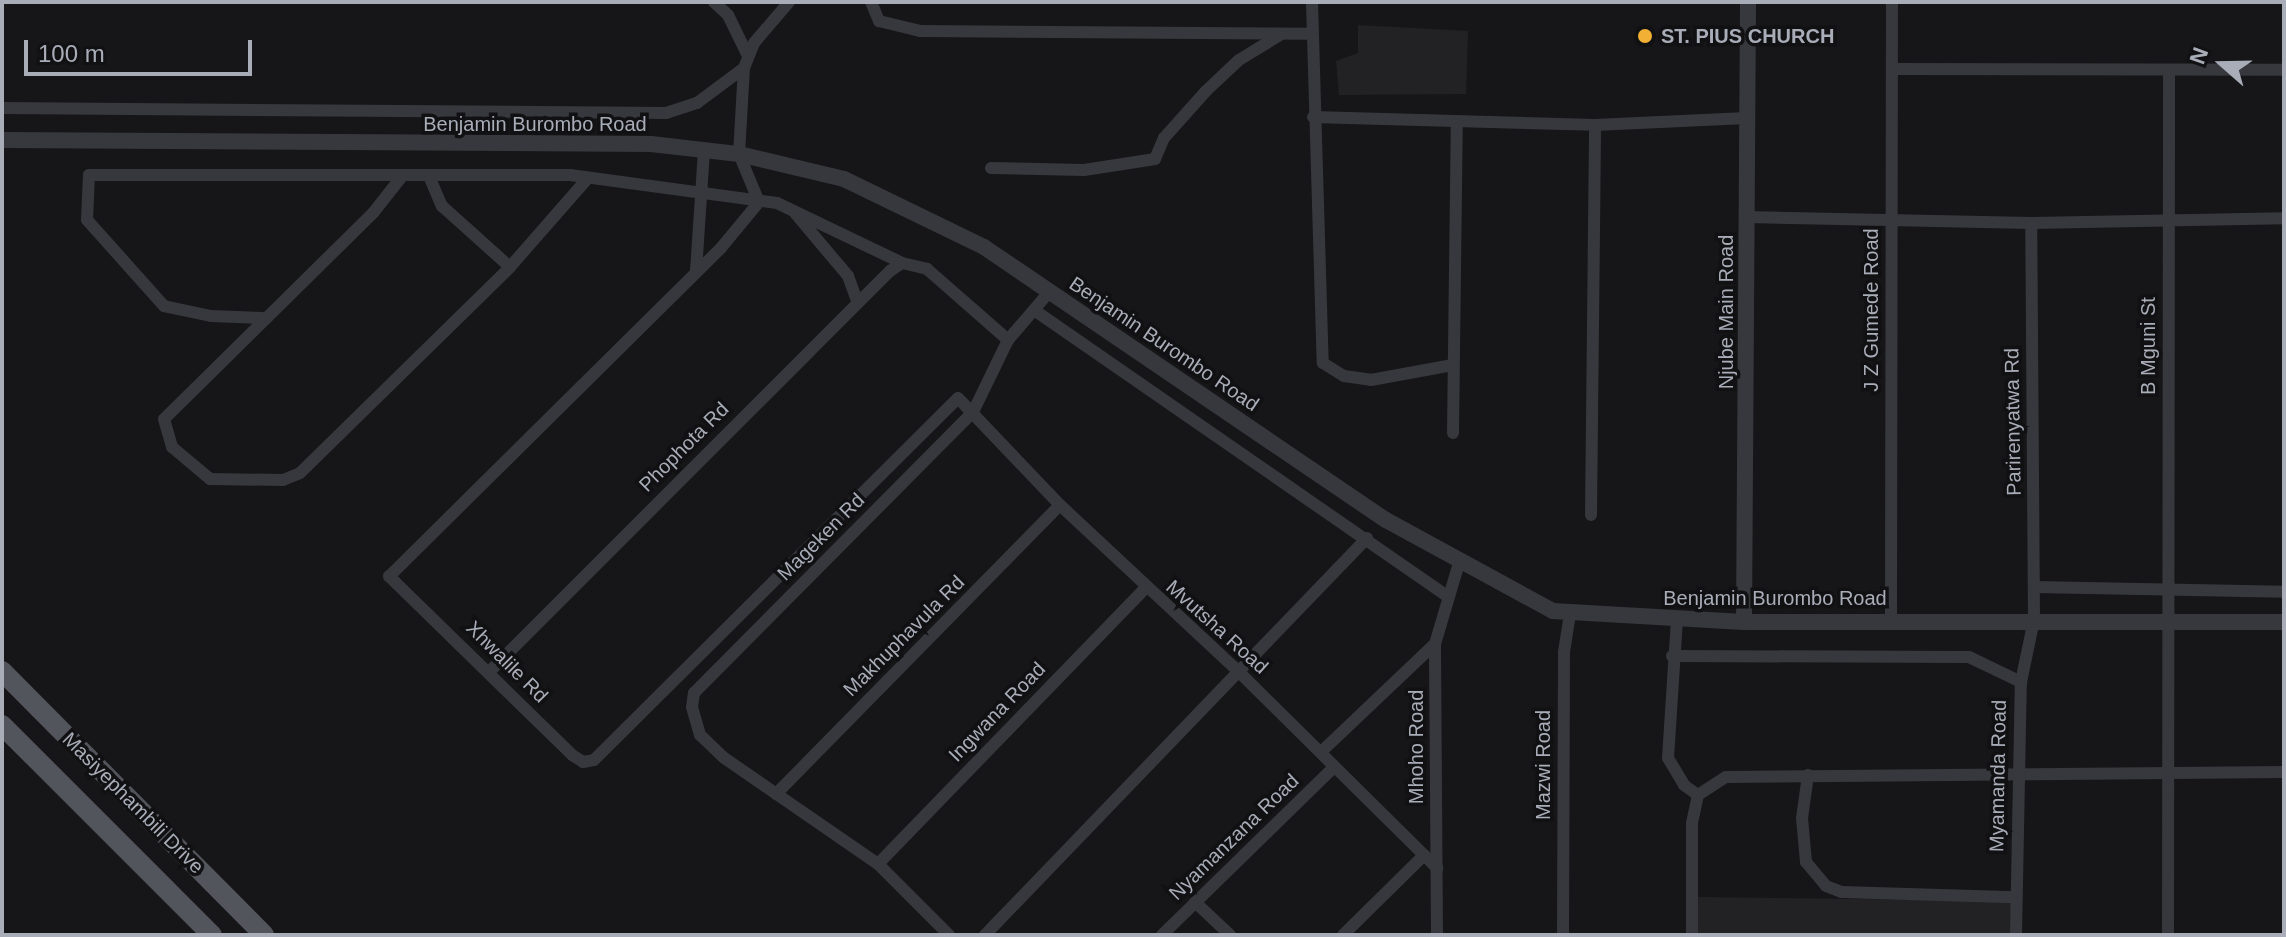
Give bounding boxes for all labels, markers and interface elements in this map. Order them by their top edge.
scale bar [28,24,256,74]
place label: ST. PIUS CHURCH [1661,24,1834,48]
north arrow [2182,24,2262,104]
marker: ST. PIUS CHURCH [1636,27,1654,45]
text: 100 m [38,40,105,67]
text: N [2185,44,2213,67]
street label: Benjamin Burombo Road [423,112,647,136]
street label: J Z Gumede Road [1859,228,1883,392]
street label: Njube Main Road [1714,235,1738,389]
street label: Benjamin Burombo Road [1065,272,1263,416]
street label: B Mguni St [2136,297,2160,395]
street label: Parirenyatwa Rd [2000,348,2026,496]
street label: Phophota Rd [634,397,734,497]
street label: Mageken Rd [772,488,870,586]
street label: Makhuphavula Rd [839,571,969,701]
street label: Mvutsha Road [1161,575,1273,679]
street label: Benjamin Burombo Road [1663,586,1887,610]
street label: Xhwalile Rd [461,616,553,708]
street label: Ingwana Road [944,657,1050,767]
street label: Mhoho Road [1404,690,1428,804]
street label: Myamanda Road [1985,700,2011,852]
street label: Mazwi Road [1531,710,1555,820]
street label: Masiyephambili Drive [57,727,209,879]
street label: Nyamanzana Road [1164,769,1304,905]

